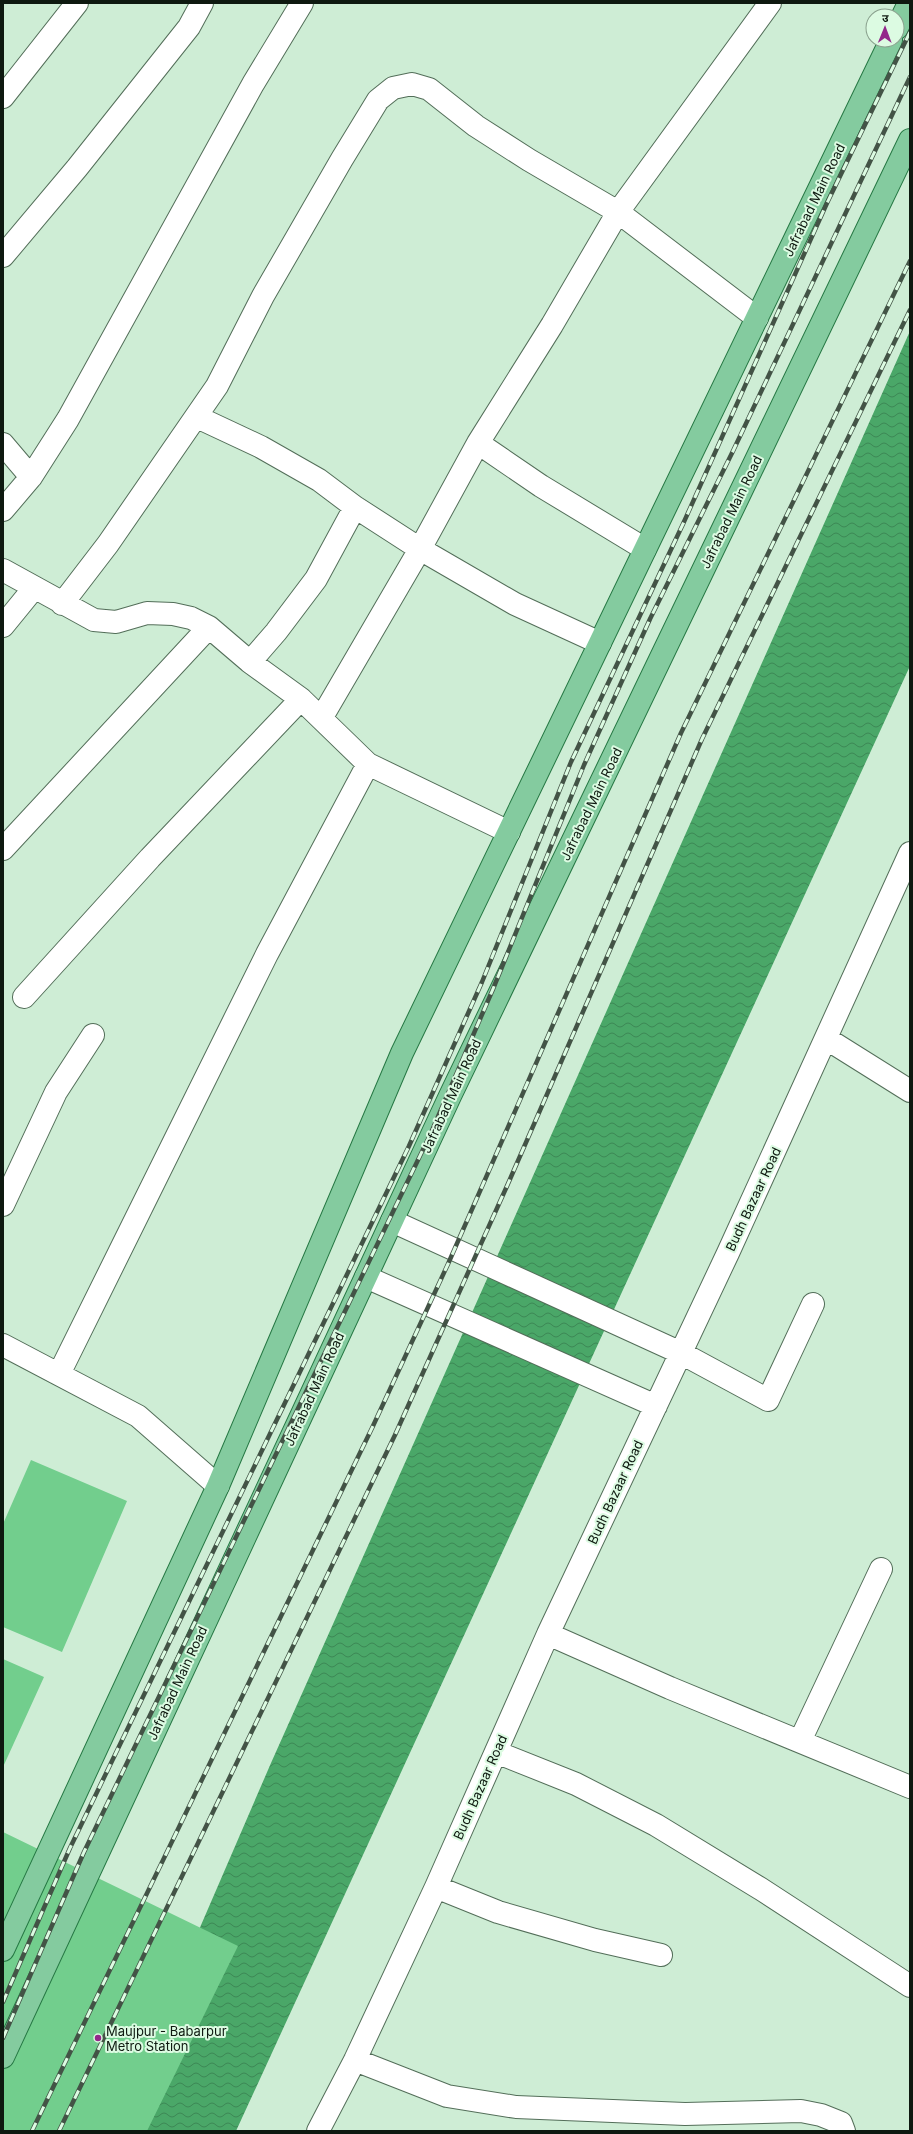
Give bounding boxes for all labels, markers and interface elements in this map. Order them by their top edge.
north arrow [865,8,905,48]
text: उ [882,11,889,25]
street label: Jafrabad Main Road [780,141,848,259]
street label: Jafrabad Main Road [697,453,765,571]
street label: Jafrabad Main Road [557,745,625,863]
street label: Jafrabad Main Road [418,1037,484,1155]
street label: Budh Bazaar Road [722,1144,784,1254]
street label: Jafrabad Main Road [281,1330,347,1448]
street label: Budh Bazaar Road [584,1437,646,1547]
street label: Jafrabad Main Road [144,1624,210,1742]
street label: Budh Bazaar Road [450,1732,510,1842]
place label: Maujpur - Babarpur Metro Station [106,2023,227,2054]
marker: Maujpur - Babarpur Metro Station [93,2033,103,2043]

